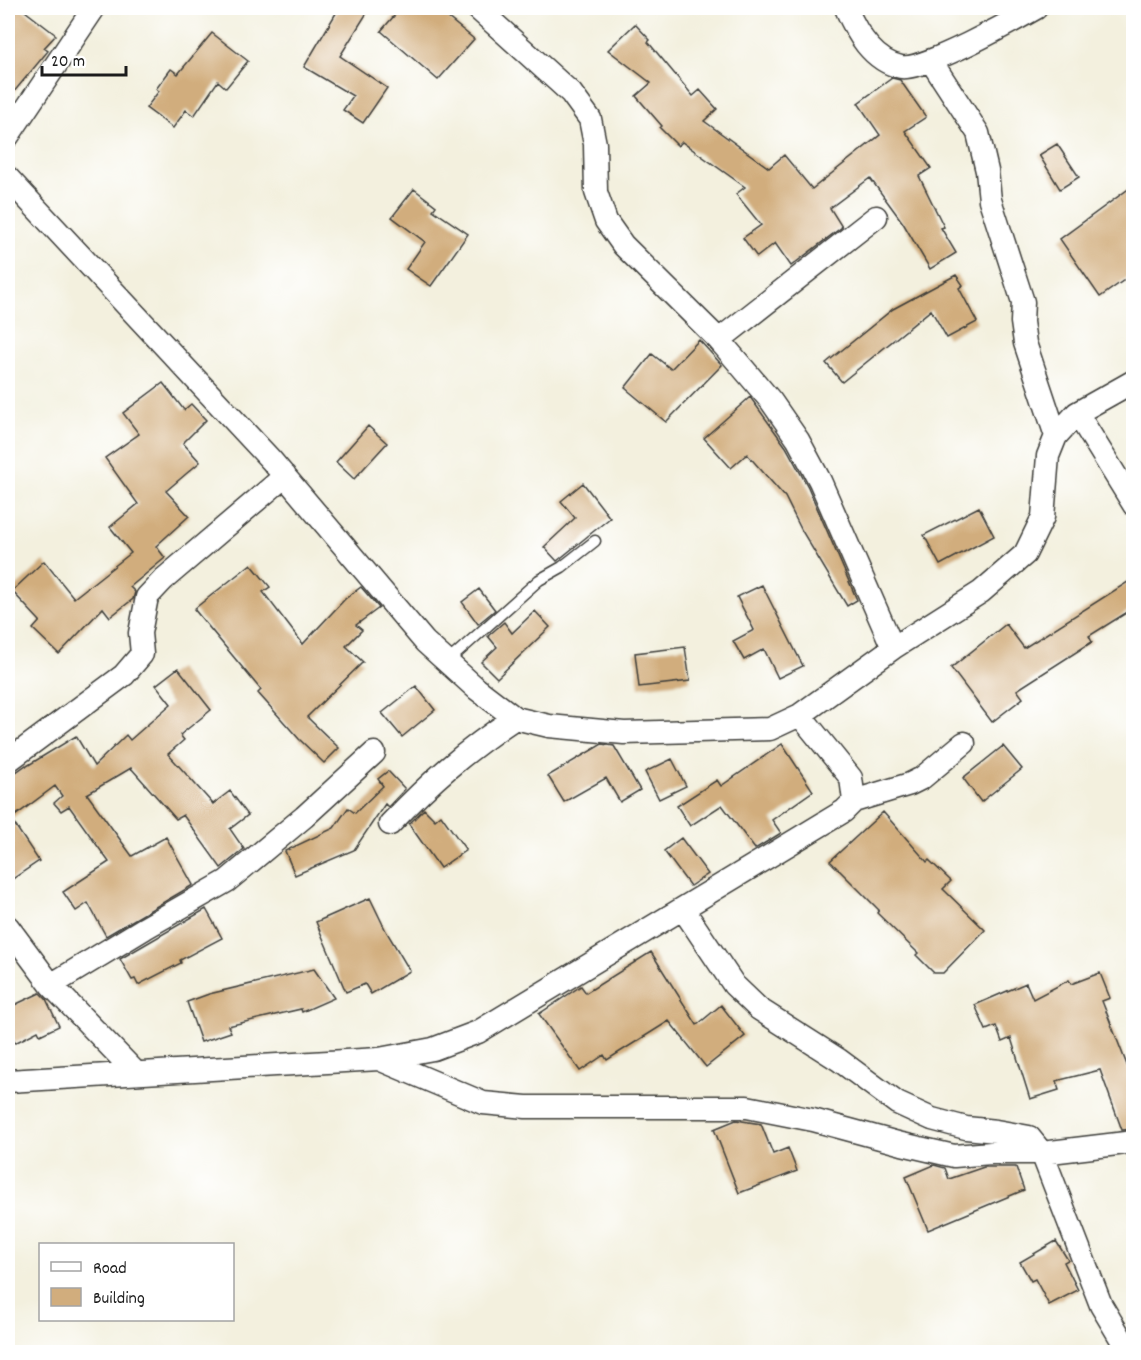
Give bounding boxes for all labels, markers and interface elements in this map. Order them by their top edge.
scale bar [42,39,126,77]
text: 20 m [51,50,85,75]
legend [39,1243,234,1321]
text: Road [93,1257,127,1282]
text: Building [93,1287,145,1312]

